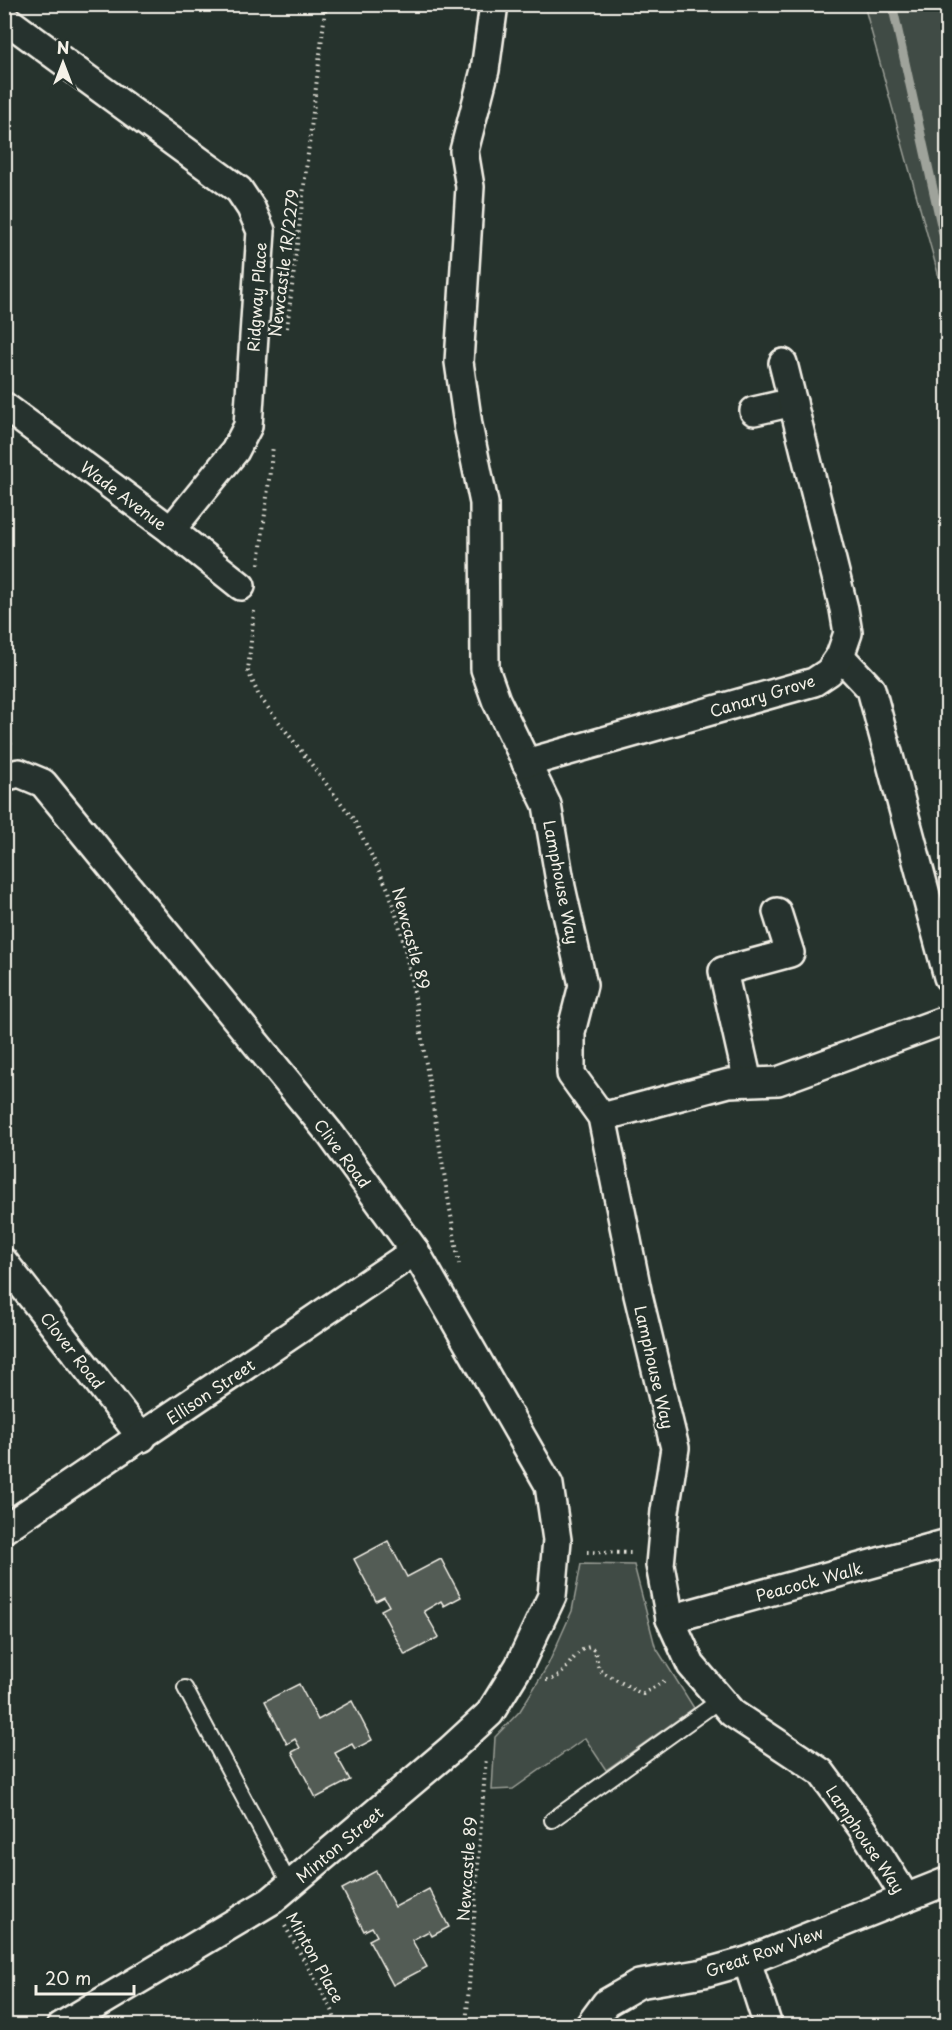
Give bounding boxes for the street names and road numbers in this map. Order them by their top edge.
street label: Newcastle 1R/2279 [262,188,304,338]
street label: Ridgway Place [240,241,272,353]
street label: Wade Avenue [76,455,172,536]
street label: Canary Grove [706,668,818,722]
street label: Lamphouse Way [538,818,586,946]
street label: Newcastle 89 [387,884,437,992]
street label: Clive Road [309,1113,377,1193]
street label: Lamphouse Way [629,1303,681,1431]
street label: Clover Road [35,1306,111,1394]
street label: Ellison Street [161,1352,260,1430]
street label: Peacock Walk [753,1555,865,1607]
street label: Lamphouse Way [821,1780,911,1898]
street label: Minton Street [290,1800,388,1888]
street label: Newcastle 89 [450,1816,482,1922]
street label: Minton Place [281,1907,351,2007]
street label: Great Row View [702,1919,827,1982]

